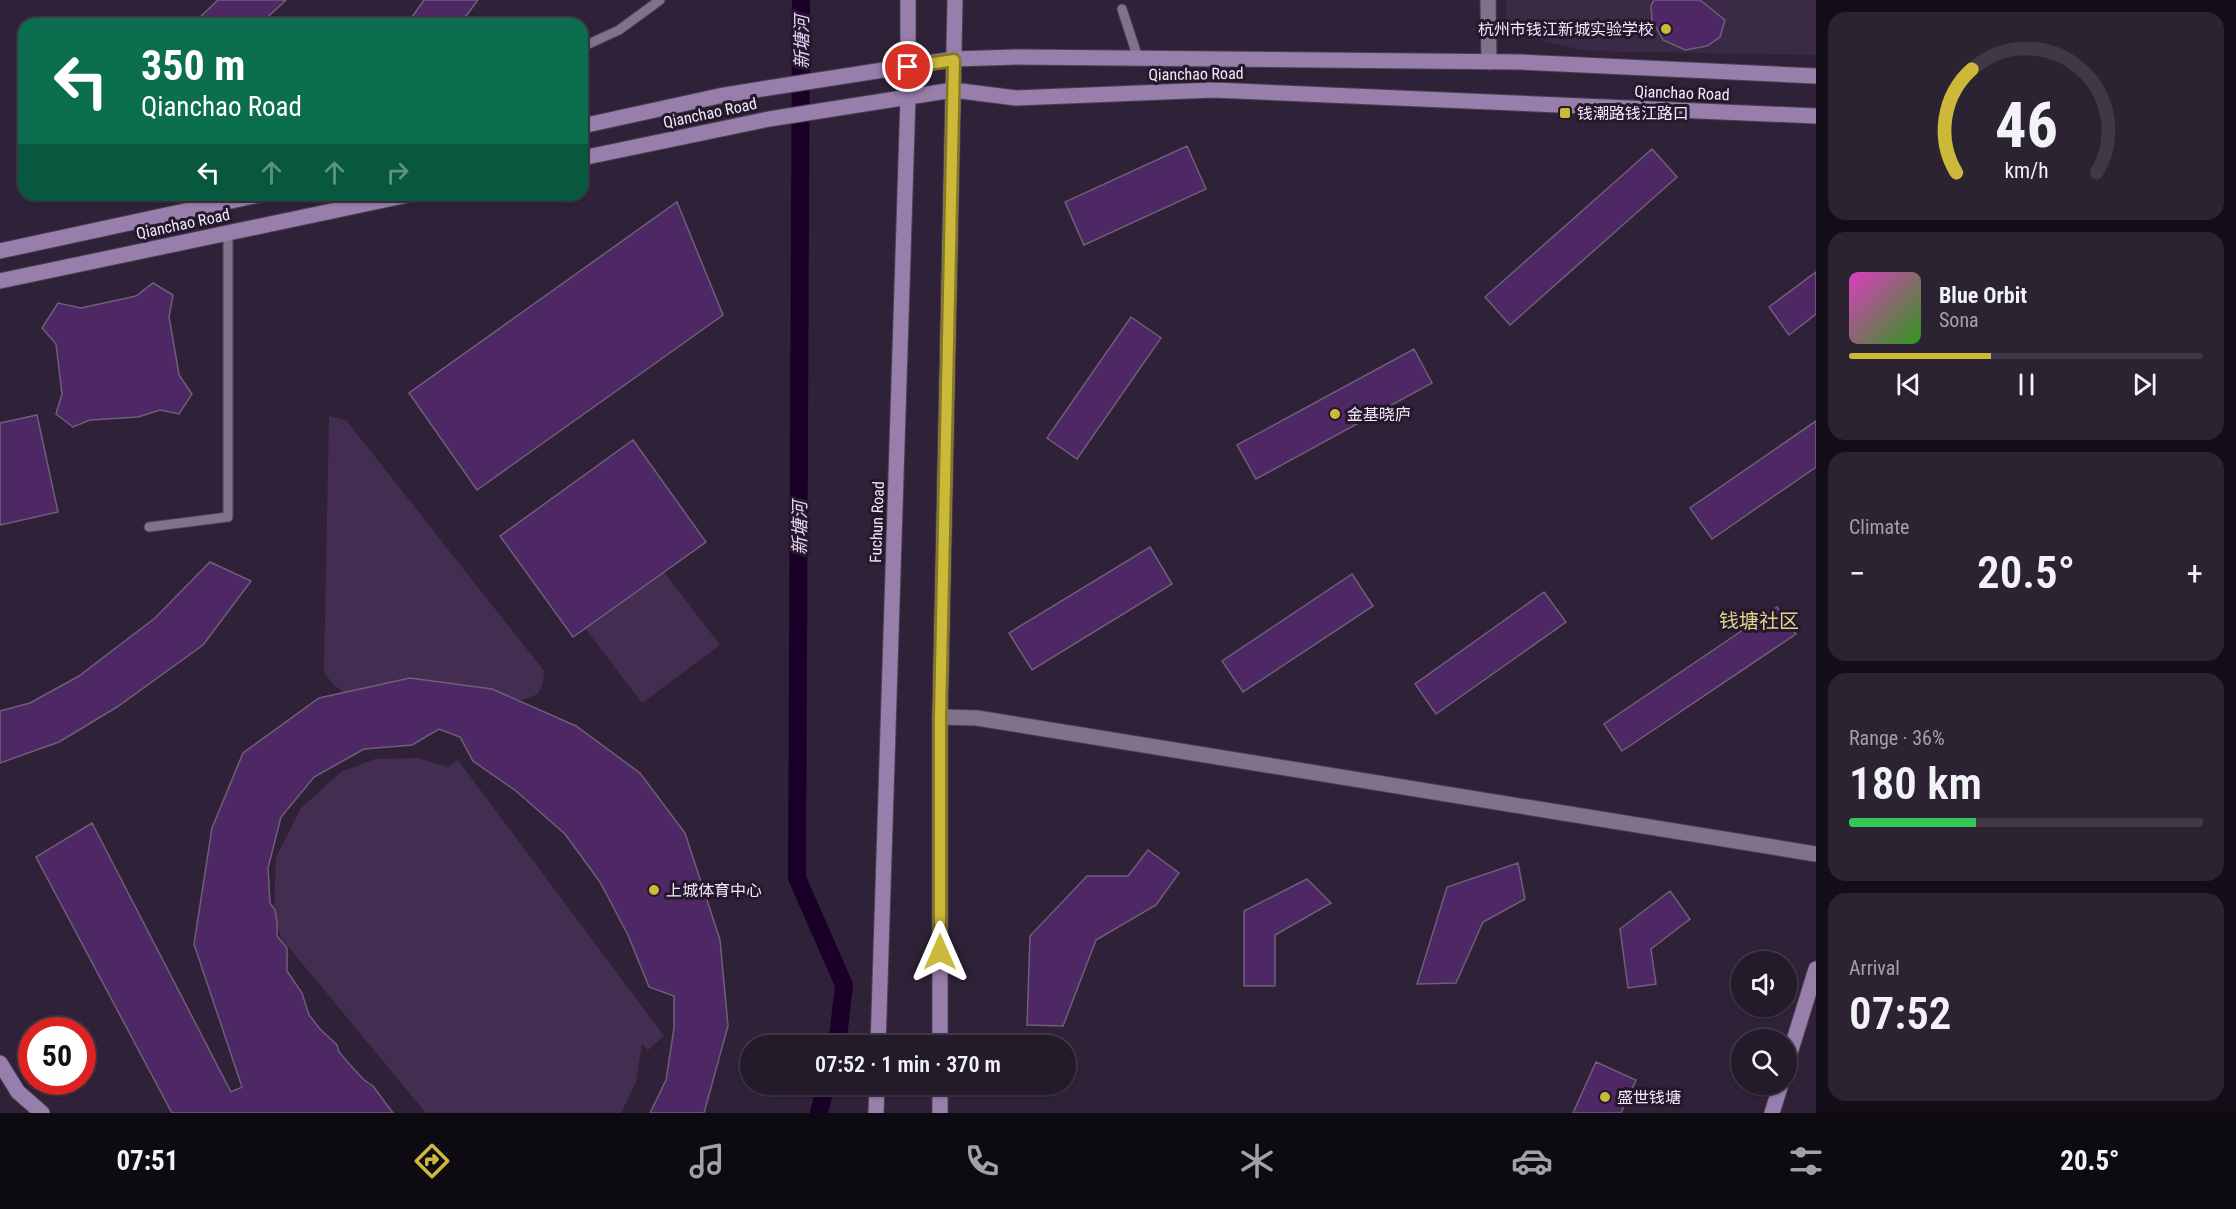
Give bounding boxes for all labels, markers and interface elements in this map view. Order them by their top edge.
water label: 新塘河 [791,12,812,69]
place label: 杭州市钱江新城实验学校 [1478,20,1654,39]
marker: 杭州市钱江新城实验学校 [1659,22,1673,36]
text: 350 m [141,41,246,90]
pin [882,41,933,92]
icon: left [42,42,120,120]
icon: arrive [891,50,924,83]
street label: Qianchao Road [1148,64,1244,84]
street label: Qianchao Road [1634,82,1730,104]
text: 46 [1994,89,2058,162]
text: Qianchao Road [141,91,302,123]
street label: Qianchao Road [661,94,759,132]
place label: 钱潮路钱江路口 [1577,104,1689,123]
marker: 钱潮路钱江路口 [1558,106,1572,120]
icon: left [192,156,225,189]
icon: ahead [255,156,288,189]
icon: ahead [318,156,351,189]
icon: right [381,156,414,189]
text: km/h [2004,158,2048,183]
street label: Qianchao Road [134,205,232,243]
text: Blue Orbit [1939,283,2027,308]
text: Sona [1939,308,1979,332]
icon: previous [1892,368,1925,401]
icon: pause [2010,368,2043,401]
icon: next [2128,368,2161,401]
place label: 金基晓庐 [1347,405,1411,424]
marker: 金基晓庐 [1328,407,1342,421]
street label: Fuchun Road [866,481,888,563]
water label: 新塘河 [789,498,810,555]
text: Climate [1849,515,1909,539]
text: 20.5° [1977,546,2075,599]
text: − [1849,554,1866,593]
text: + [2187,554,2203,593]
district label: 钱塘社区 [1719,609,1799,633]
text: Range · 36% [1849,726,1945,750]
text: 180 km [1849,757,1982,810]
place label: 上城体育中心 [666,881,762,900]
marker: 上城体育中心 [647,883,661,897]
position arrow [908,920,972,984]
map controls [1731,951,1797,1095]
button: sound [1731,951,1797,1017]
text: Arrival [1849,956,1900,980]
text: 07:52 [1849,987,1951,1040]
speed limit sign: 50 [18,1017,96,1095]
button: search [1731,1029,1797,1095]
text: 07:52 · 1 min · 370 m [815,1052,1001,1077]
place label: 盛世钱塘 [1617,1088,1681,1107]
marker: 盛世钱塘 [1598,1090,1612,1104]
icon: directions [411,1140,453,1182]
icon: music [686,1140,728,1182]
icon: phone [961,1140,1003,1182]
icon: climate [1236,1140,1278,1182]
icon: car [1511,1140,1553,1182]
icon: filters [1785,1140,1827,1182]
text: 07:51 [116,1145,178,1177]
text: 20.5° [2060,1145,2120,1177]

